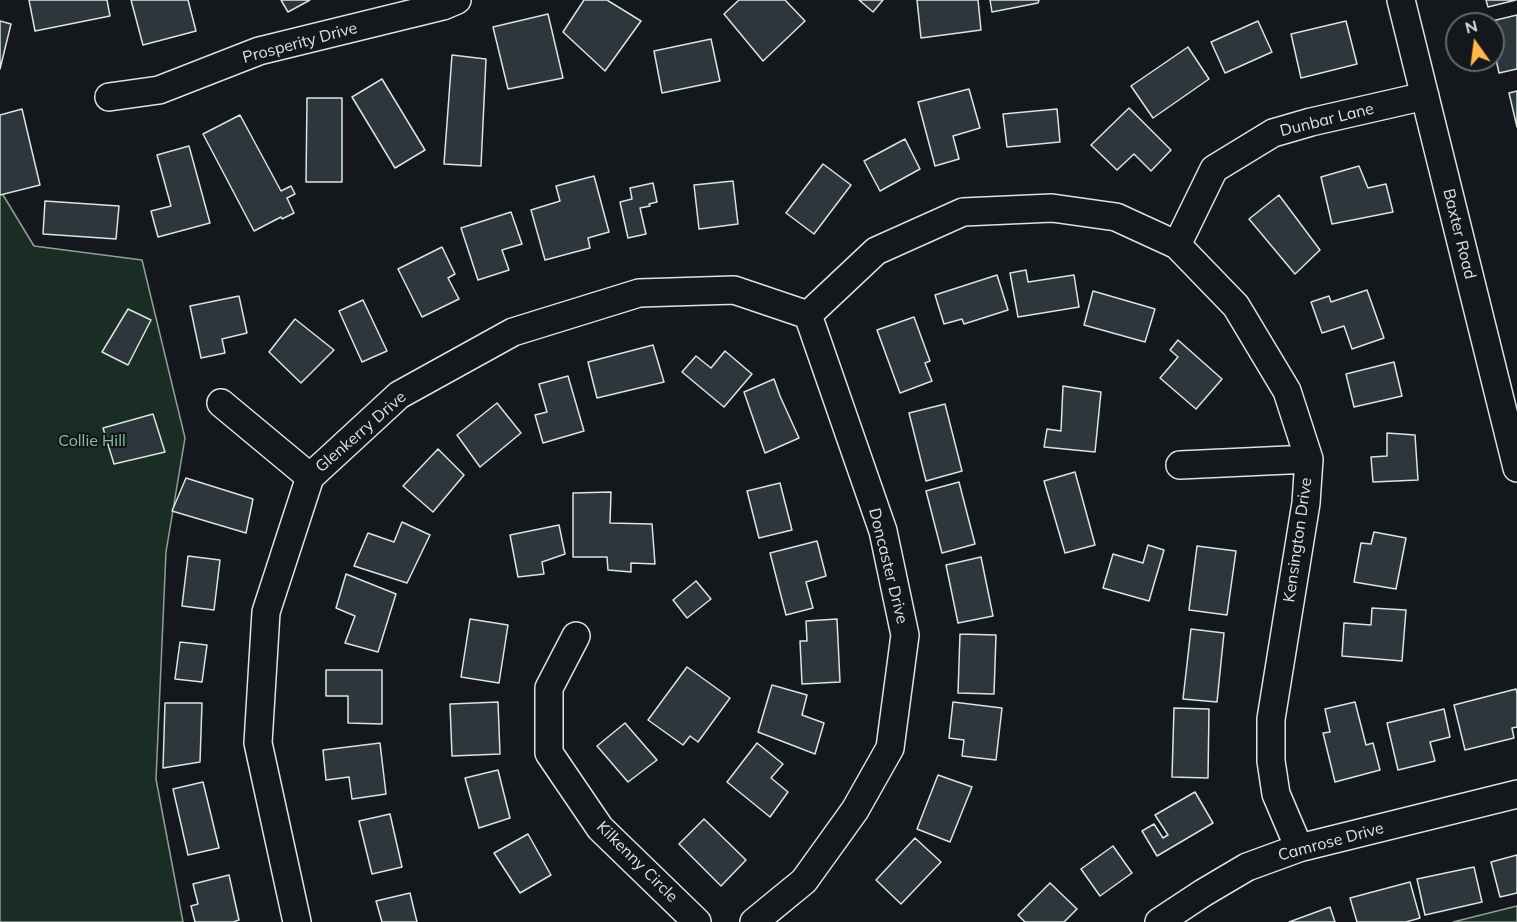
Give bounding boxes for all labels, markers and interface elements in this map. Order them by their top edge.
north arrow [1445,12,1505,72]
text: N [1463,15,1479,38]
street label: Prosperity Drive [241,18,359,68]
street label: Dunbar Lane [1278,99,1376,141]
street label: Baxter Road [1438,187,1480,281]
street label: Glenkerry Drive [312,387,410,477]
park label: Collie Hill [58,431,126,451]
street label: Kensington Drive [1280,476,1316,604]
street label: Doncaster Drive [864,506,912,626]
street label: Kilkenny Circle [592,817,682,907]
street label: Camrose Drive [1276,819,1386,865]

